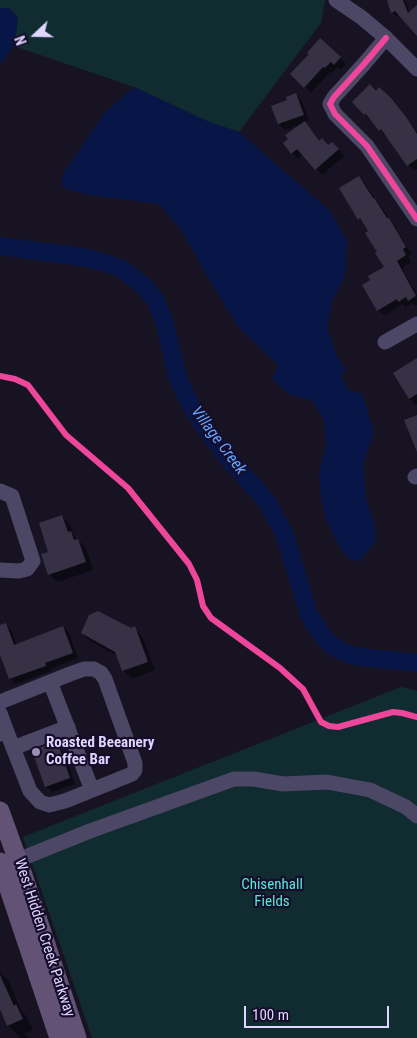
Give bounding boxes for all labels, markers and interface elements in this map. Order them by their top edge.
north arrow [10,10,60,60]
text: N [12,34,30,47]
water label: Village Creek [186,403,250,479]
place label: Roasted Beeanery Coffee Bar [46,734,154,769]
marker: Roasted Beeanery Coffee Bar [30,746,42,758]
street label: West Hidden Creek Parkway [10,857,78,1019]
park label: Chisenhall Fields [241,876,303,911]
scale bar [247,996,392,1028]
text: 100 m [252,1006,289,1024]

